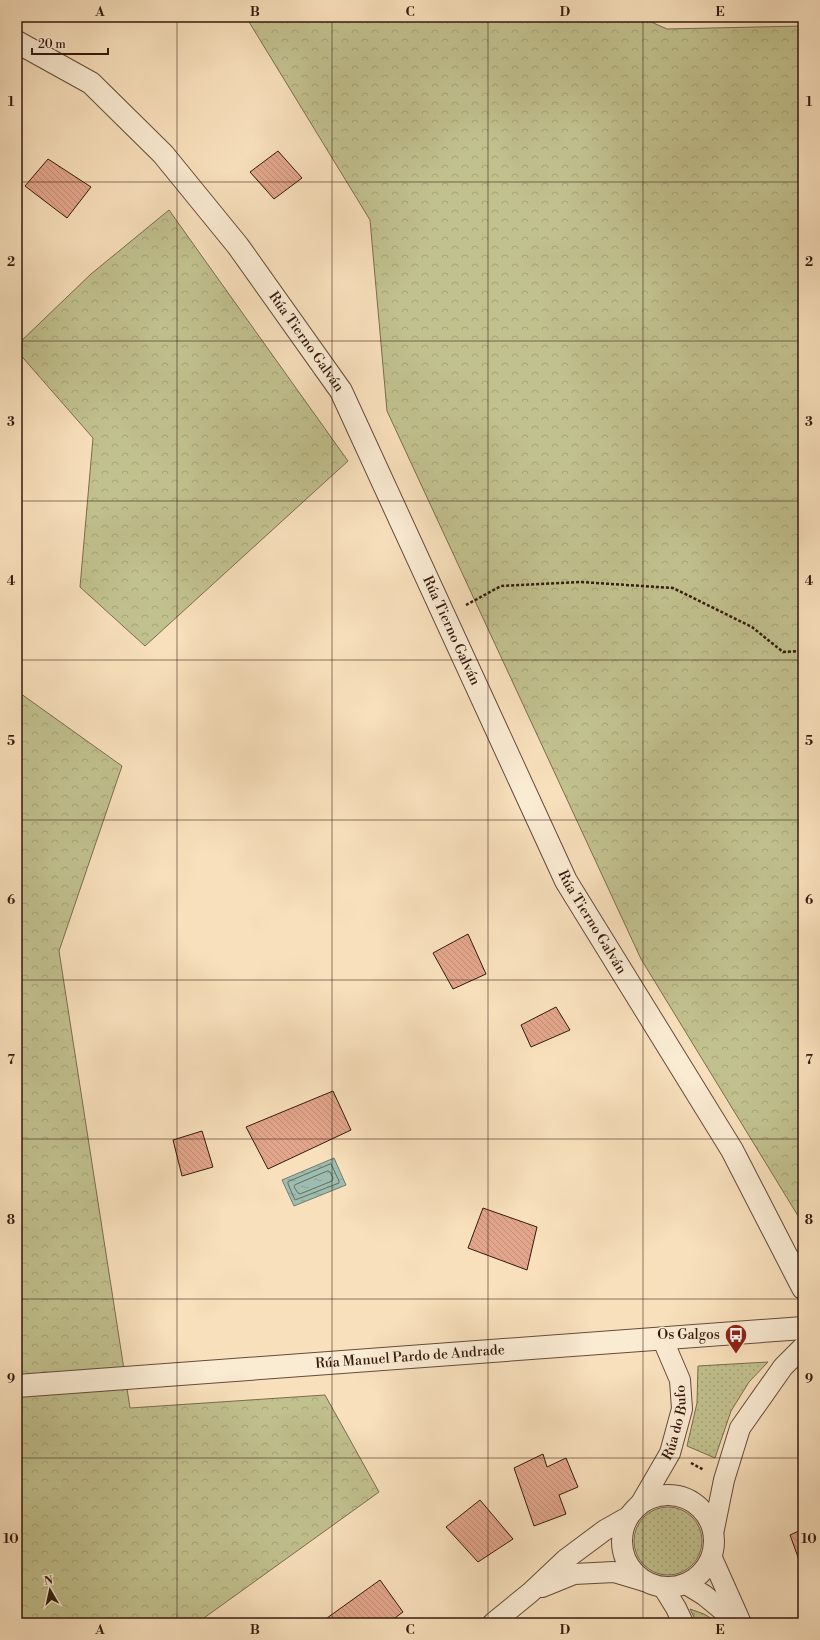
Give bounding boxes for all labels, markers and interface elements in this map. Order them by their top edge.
text: A [94,4,105,20]
text: B [250,4,260,20]
text: C [405,4,415,20]
text: D [560,4,570,20]
text: E [715,4,725,20]
scale bar [32,30,108,56]
text: 20 m [38,37,66,52]
text: 1 [8,94,15,110]
text: 1 [806,94,813,110]
text: 2 [7,254,15,270]
text: 2 [805,254,813,270]
street label: Rúa Tierno Galván [264,288,348,396]
text: 3 [7,414,15,430]
text: 3 [805,414,813,430]
text: 4 [7,573,16,589]
street label: Rúa Tierno Galván [418,573,484,689]
text: 4 [805,573,814,589]
text: 5 [7,733,15,749]
text: 5 [805,733,813,749]
street label: Rúa Tierno Galván [553,867,631,978]
text: 6 [7,892,15,908]
text: 6 [805,892,813,908]
text: 7 [7,1052,15,1068]
text: 7 [805,1052,813,1068]
text: 8 [7,1212,15,1228]
text: 8 [805,1212,813,1228]
bus stop icon: Os Galgos [723,1322,749,1355]
place label: Os Galgos [657,1326,720,1344]
street label: Rúa Manuel Pardo de Andrade [314,1341,505,1373]
text: 9 [7,1371,15,1387]
text: 9 [805,1371,813,1387]
street label: Rúa do Bufo [659,1384,692,1464]
text: 10 [3,1531,19,1547]
text: 10 [801,1531,817,1547]
north arrow [30,1570,70,1610]
text: N [43,1573,54,1589]
text: A [94,1622,105,1638]
text: B [250,1622,260,1638]
text: C [405,1622,415,1638]
text: D [560,1622,570,1638]
text: E [715,1622,725,1638]

